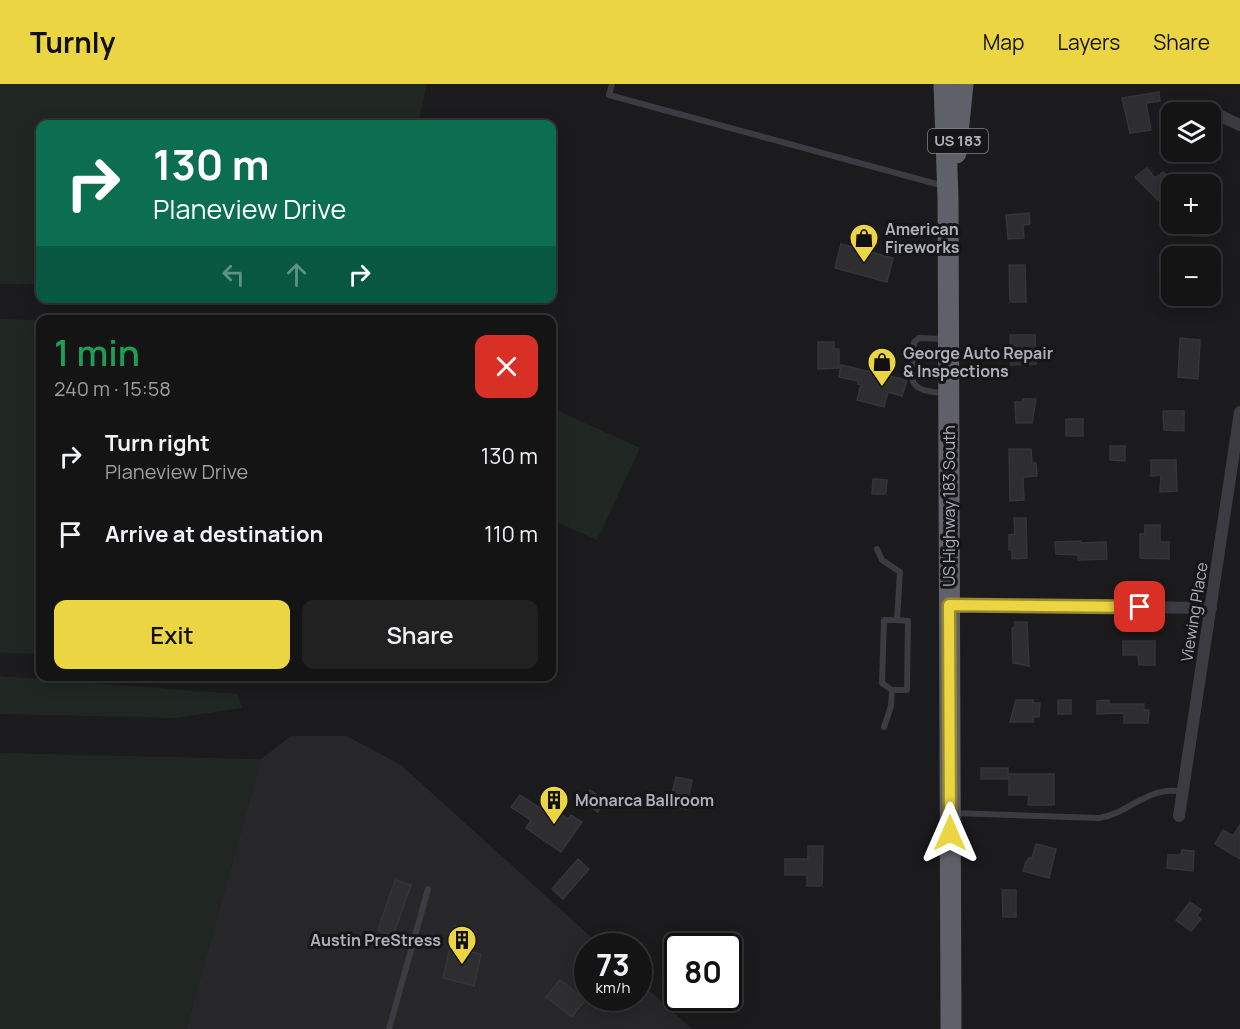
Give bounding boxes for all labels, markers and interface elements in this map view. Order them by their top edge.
text: Turnly [30,23,115,61]
text: Map [983,28,1024,56]
text: Layers [1057,28,1120,56]
text: Share [1153,28,1210,56]
map controls [1161,102,1221,306]
button: layers [1161,102,1221,162]
road number: US 183 [928,129,988,153]
text: 130 m [153,135,270,193]
icon: right [54,144,132,222]
button: + [1161,174,1221,234]
text: Planeview Drive [153,190,346,227]
place label: American Fireworks [885,218,960,258]
shop icon: American Fireworks [848,222,880,264]
button: − [1161,246,1221,306]
icon: left [217,258,250,291]
icon: ahead [280,258,313,291]
icon: right [343,258,376,291]
text: 1 min [54,328,140,377]
button: close [475,335,538,398]
place label: George Auto Repair & Inspections [903,342,1053,382]
shop icon: George Auto Repair & Inspections [866,346,898,388]
text: 240 m · 15:58 [54,375,171,402]
street label: US Highway 183 South [938,425,960,587]
text: Turn right [105,428,210,458]
icon: right [54,440,87,473]
text: 130 m [481,441,538,471]
text: Planeview Drive [105,458,248,485]
icon: arrive [54,518,87,551]
text: Arrive at destination [105,519,323,549]
text: 110 m [484,519,538,549]
street label: Viewing Place [1175,561,1213,663]
pin [1114,581,1165,632]
icon: arrive [1123,590,1156,623]
button: Exit [54,600,290,669]
button: Share [302,600,538,669]
building icon: Monarca Ballroom [538,784,570,826]
place label: Monarca Ballroom [575,789,714,811]
position arrow [918,801,982,865]
building icon: Austin PreStress [446,924,478,966]
place label: Austin PreStress [310,929,441,951]
speed limit sign: 80 [664,933,742,1011]
text: 73 [596,944,630,985]
text: km/h [596,977,630,998]

